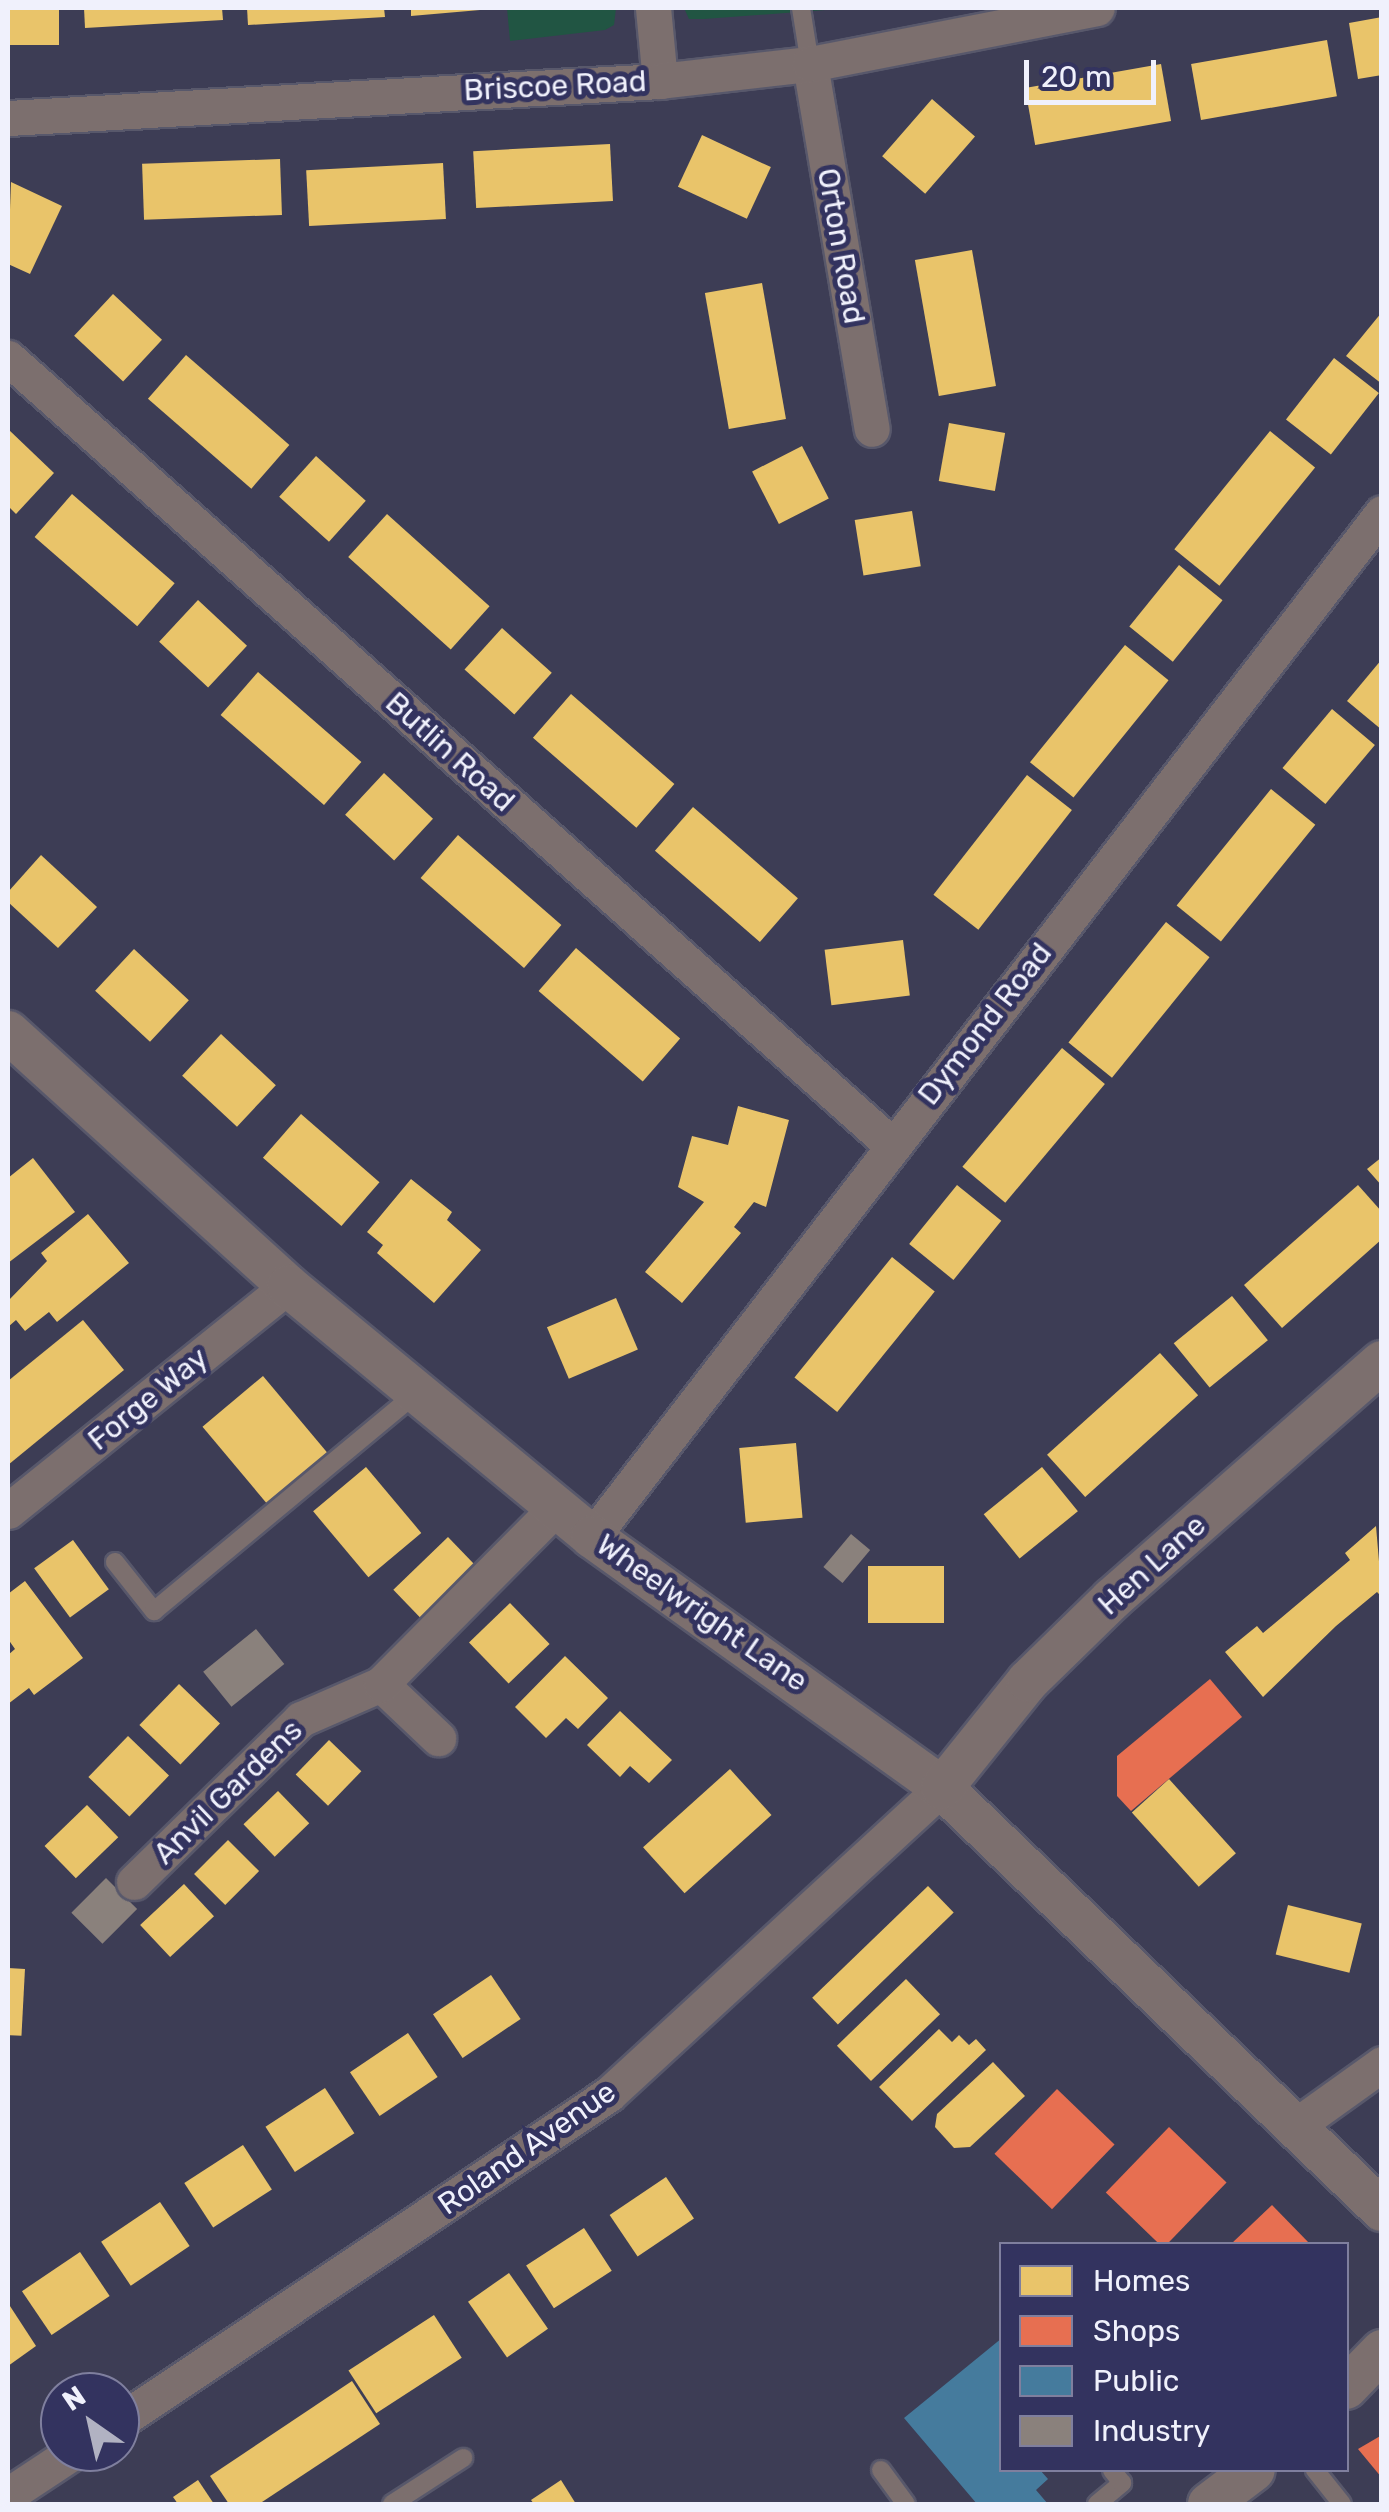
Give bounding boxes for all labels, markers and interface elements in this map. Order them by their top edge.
scale bar [1029,40,1162,102]
text: 20 m [1041,59,1112,95]
street label: Briscoe Road [463,63,647,109]
street label: Orton Road [810,165,872,327]
street label: Butlin Road [378,685,522,819]
street label: Dymond Road [911,936,1059,1112]
street label: Forge Way [81,1340,215,1458]
street label: Hen Lane [1091,1507,1213,1623]
street label: Wheelwright Lane [590,1527,814,1699]
street label: Anvil Gardens [146,1712,310,1872]
street label: Roland Avenue [431,2073,623,2223]
legend [999,2242,1349,2472]
text: Homes [1093,2263,1190,2299]
text: Shops [1093,2313,1180,2349]
text: Public [1093,2363,1179,2399]
north arrow [40,2372,140,2472]
text: N [56,2379,92,2418]
text: Industry [1093,2413,1210,2449]

